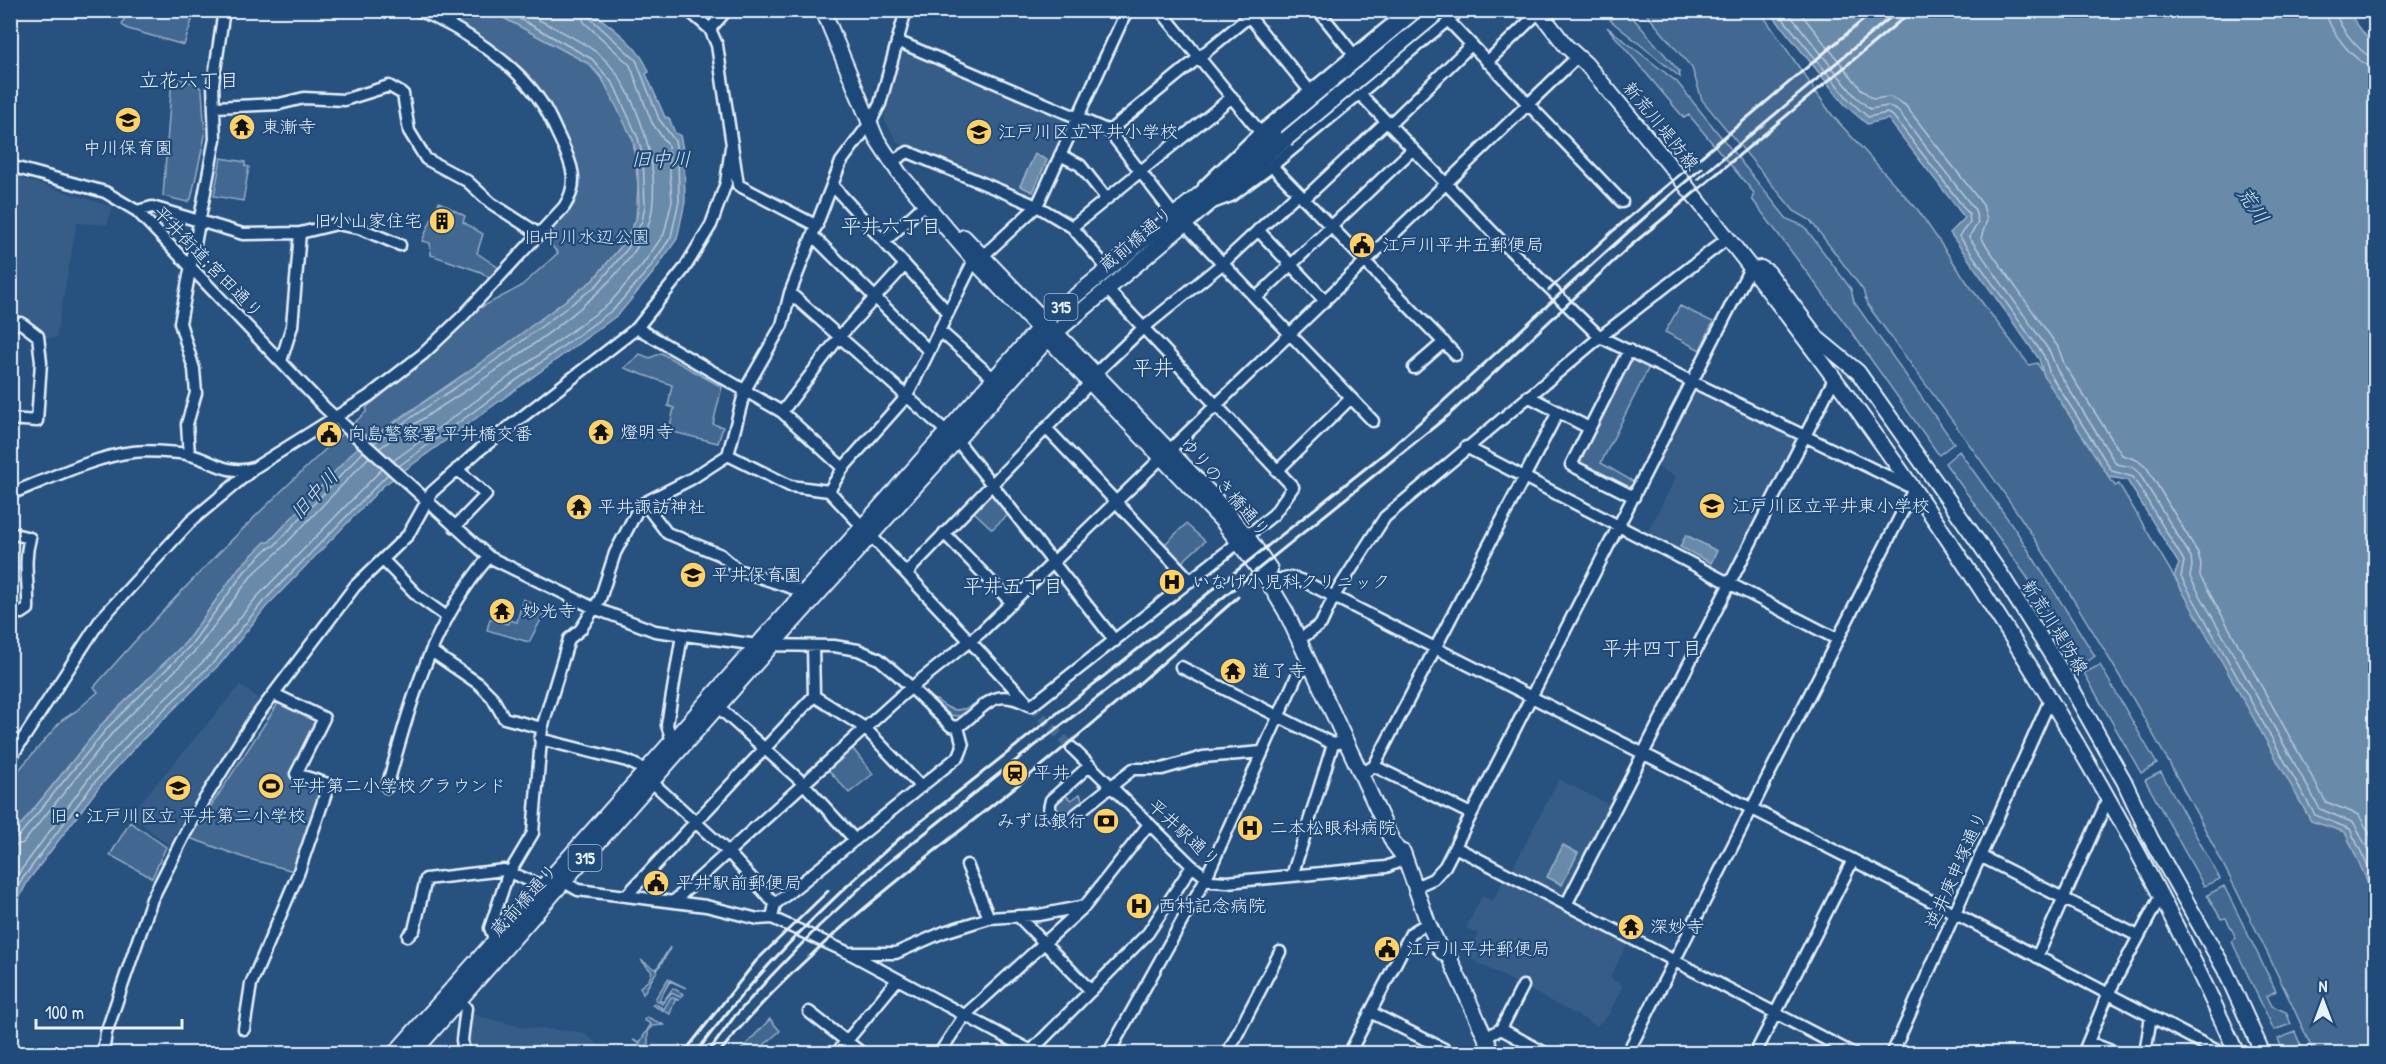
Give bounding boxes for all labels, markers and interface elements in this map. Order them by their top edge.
district label: 立花六丁目 [139,66,239,93]
street label: 新荒川堤防線 [1618,76,1705,176]
school or university icon: 中川保育園 [113,105,143,135]
temple icon: 東漸寺 [227,112,257,142]
place label: 東漸寺 [262,114,316,139]
school or university icon: 江戸川区立平井小学校 [964,117,994,147]
place label: 江戸川区立平井小学校 [998,119,1178,144]
place label: 中川保育園 [83,135,173,160]
water label: 旧中川 [631,145,691,172]
water label: 荒川 [2231,181,2276,229]
street label: 平井街道;宮田通り [148,200,269,324]
street label: 蔵前橋通り [1093,200,1178,277]
building icon: 旧小山家住宅 [427,206,457,236]
place label: 旧小山家住宅 [314,208,422,233]
district label: 平井六丁目 [841,212,941,239]
park label: 旧中川水辺公園 [524,224,650,249]
public building icon: 江戸川平井五郵便局 [1347,230,1377,260]
place label: 江戸川平井五郵便局 [1382,232,1544,257]
road number: 315 [1044,294,1078,320]
district label: 平井 [1132,353,1174,382]
temple icon: 燈明寺 [586,417,616,447]
public building icon: 向島警察署 平井橋交番 [314,419,344,449]
place label: 燈明寺 [620,419,674,444]
place label: 向島警察署 平井橋交番 [348,421,532,446]
street label: ゆりのき橋通り [1175,431,1276,542]
water label: 旧中川 [283,463,344,525]
school or university icon: 江戸川区立平井東小学校 [1697,491,1727,521]
temple icon: 平井諏訪神社 [564,492,594,522]
place label: 江戸川区立平井東小学校 [1732,493,1930,518]
place label: 平井諏訪神社 [598,494,706,519]
school or university icon: 平井保育園 [678,560,708,590]
place label: 平井保育園 [712,562,802,587]
hospital icon: いなげ小児科クリニック [1157,567,1187,597]
place label: いなげ小児科クリニック [1192,569,1390,594]
district label: 平井五丁目 [963,572,1063,599]
street label: 新荒川堤防線 [2016,574,2095,679]
temple icon: 妙光寺 [487,596,517,626]
place label: 妙光寺 [522,598,576,623]
district label: 平井四丁目 [1602,634,1702,661]
temple icon: 道了寺 [1218,656,1248,686]
place label: 道了寺 [1252,658,1306,683]
station icon: 平井 [1000,758,1030,788]
place label: 平井 [1034,760,1070,785]
sports icon: 平井第二小学校グラウンド [256,771,286,801]
school or university icon: 旧・江戸川区立 平井第二小学校 [163,773,193,803]
place label: 平井第二小学校グラウンド [290,773,506,798]
street label: 平井駅通り [1143,793,1226,872]
place label: 旧・江戸川区立 平井第二小学校 [50,803,306,828]
bank icon: みずほ銀行 [1091,806,1121,836]
street label: 逆井庚申塚通り [1918,807,1993,932]
place label: みずほ銀行 [997,808,1086,833]
hospital icon: 二本松眼科病院 [1235,813,1265,843]
place label: 二本松眼科病院 [1270,815,1396,840]
road number: 315 [568,845,602,871]
street label: 蔵前橋通り [484,858,563,941]
public building icon: 平井駅前郵便局 [641,868,671,898]
place label: 平井駅前郵便局 [676,870,802,895]
hospital icon: 西村記念病院 [1124,891,1154,921]
place label: 西村記念病院 [1158,893,1266,918]
temple icon: 深妙寺 [1616,912,1646,942]
place label: 深妙寺 [1650,914,1704,939]
public building icon: 江戸川平井郵便局 [1372,934,1402,964]
place label: 江戸川平井郵便局 [1406,936,1550,961]
north arrow [2293,971,2353,1031]
text: N [2319,975,2328,997]
scale bar [36,992,182,1030]
text: 100 m [45,1000,84,1025]

